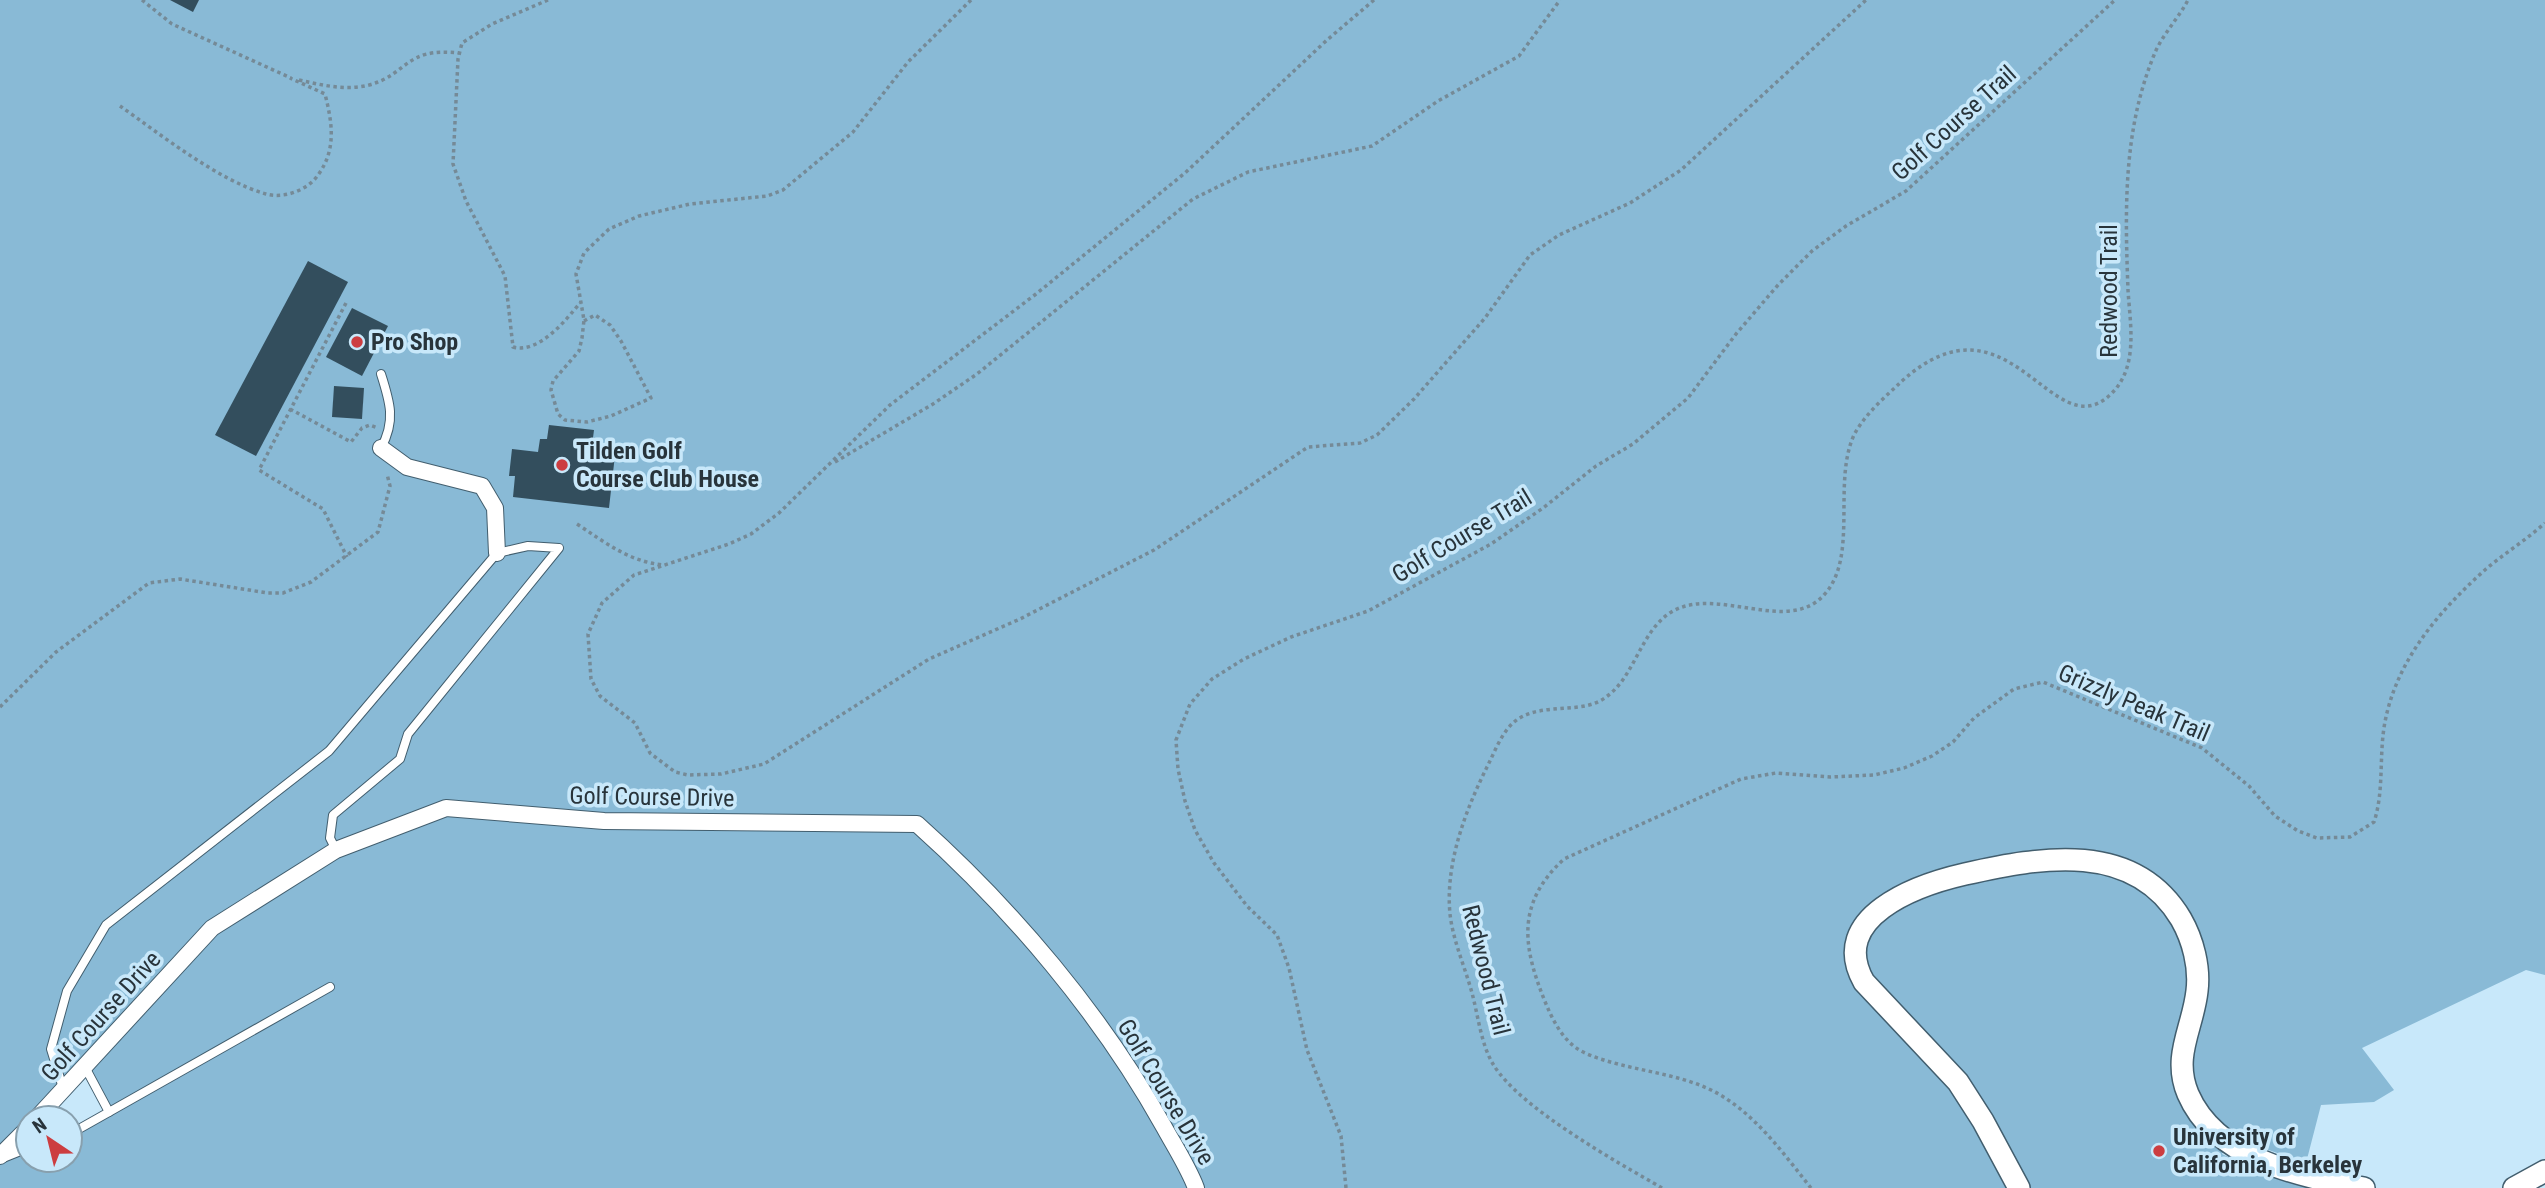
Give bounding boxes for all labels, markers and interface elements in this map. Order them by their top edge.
street label: Golf Course Trail [1886,60,2022,186]
street label: Redwood Trail [2095,224,2123,358]
place label: Pro Shop [371,328,458,356]
marker: Pro Shop [349,334,365,350]
place label: Tilden Golf Course Club House [576,437,759,493]
marker: Tilden Golf Course Club House [554,457,570,473]
street label: Golf Course Trail [1387,483,1537,589]
street label: Grizzly Peak Trail [2054,659,2214,747]
street label: Golf Course Drive [569,782,735,812]
street label: Redwood Trail [1456,902,1516,1038]
street label: Golf Course Drive [35,945,167,1087]
street label: Golf Course Drive [1112,1014,1220,1170]
north arrow [14,1104,84,1174]
text: N [28,1113,51,1138]
place label: University of California, Berkeley [2173,1123,2362,1179]
marker: University of California, Berkeley [2151,1143,2167,1159]

